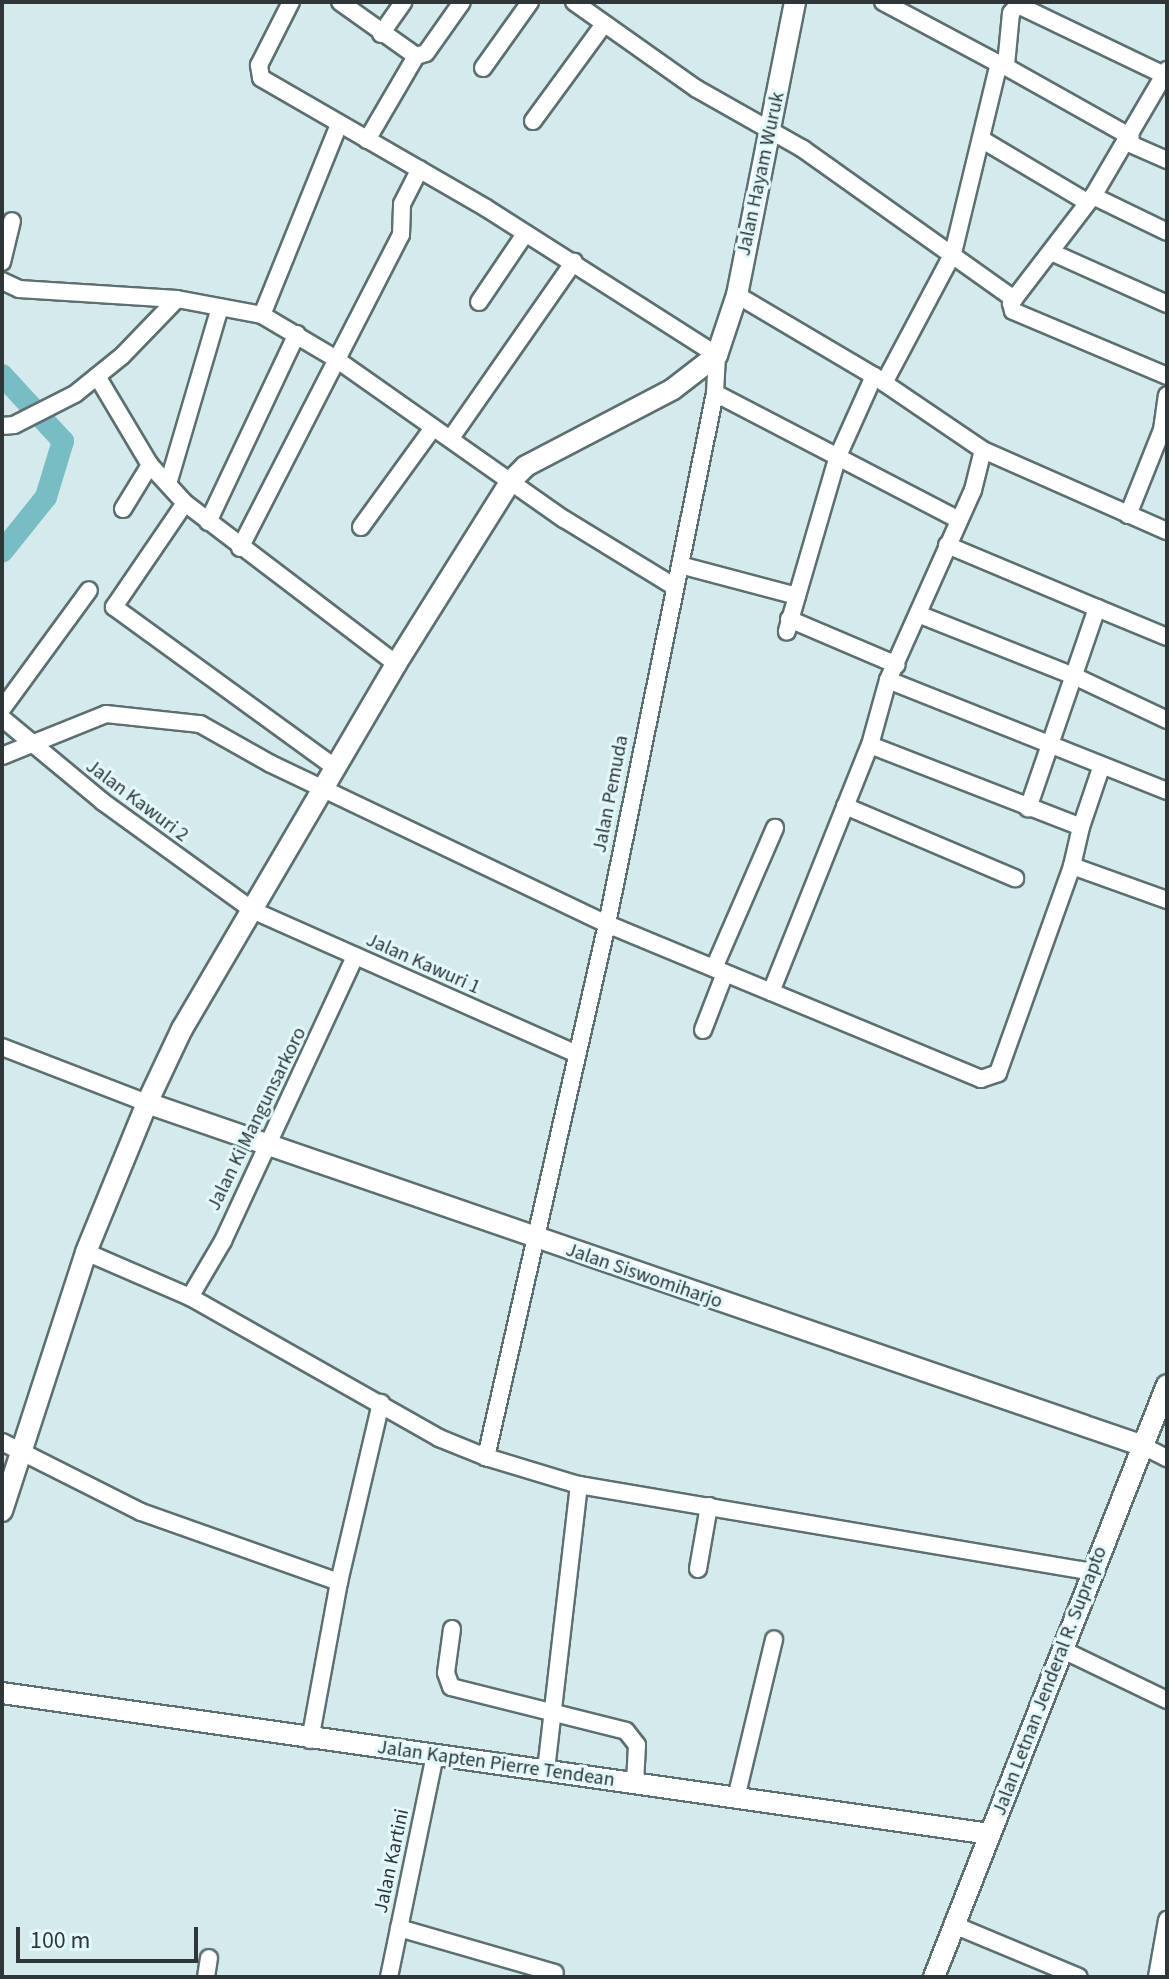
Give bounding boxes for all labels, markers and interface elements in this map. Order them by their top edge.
street label: Jalan Hayam Wuruk [732,90,790,258]
street label: Jalan Pemuda [588,733,634,855]
street label: Jalan Kawuri 2 [81,755,193,847]
street label: Jalan Kawuri 1 [362,928,484,1000]
street label: Jalan Ki Mangunsarkoro [202,1023,312,1215]
street label: Jalan Siswomiharjo [563,1238,725,1314]
street label: Jalan Letnan Jenderal R. Suprapto [987,1543,1113,1819]
street label: Jalan Kapten Pierre Tendean [376,1735,616,1793]
street label: Jalan Kartini [369,1807,415,1915]
scale bar [20,1911,202,1961]
text: 100 m [30,1923,90,1958]

